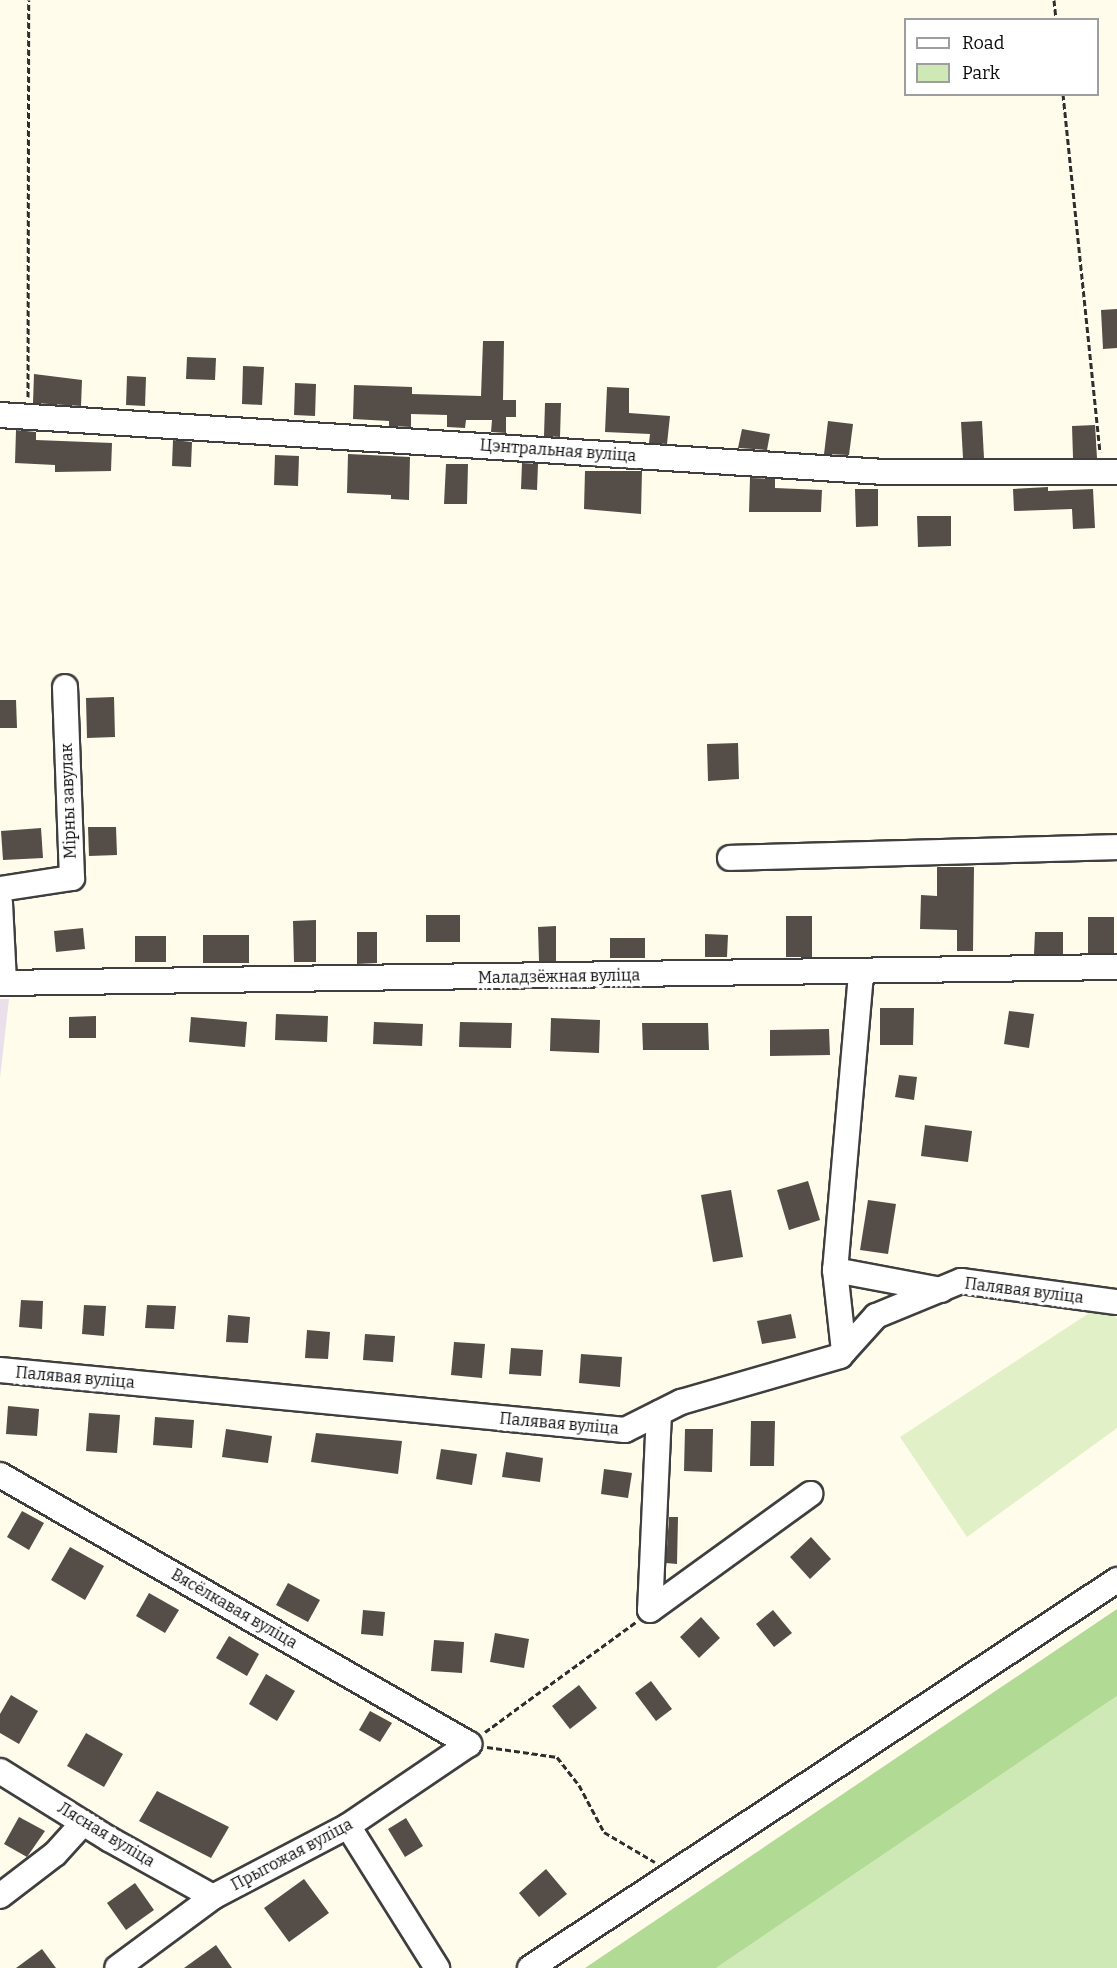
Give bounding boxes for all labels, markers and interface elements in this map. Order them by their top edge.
legend [904,18,1099,96]
text: Road [962,32,1004,54]
text: Park [962,62,1000,84]
street label: Цэнтральная вуліца [479,436,637,466]
street label: Мірны завулак [57,743,81,859]
street label: Маладзёжная вуліца [478,966,640,988]
street label: Палявая вуліца [963,1274,1085,1308]
street label: Палявая вуліца [15,1363,135,1393]
street label: Палявая вуліца [499,1409,619,1439]
street label: Вясёлкавая вуліца [168,1565,300,1653]
street label: Лясная вуліца [54,1799,158,1871]
street label: Прыгожая вуліца [228,1815,356,1895]

